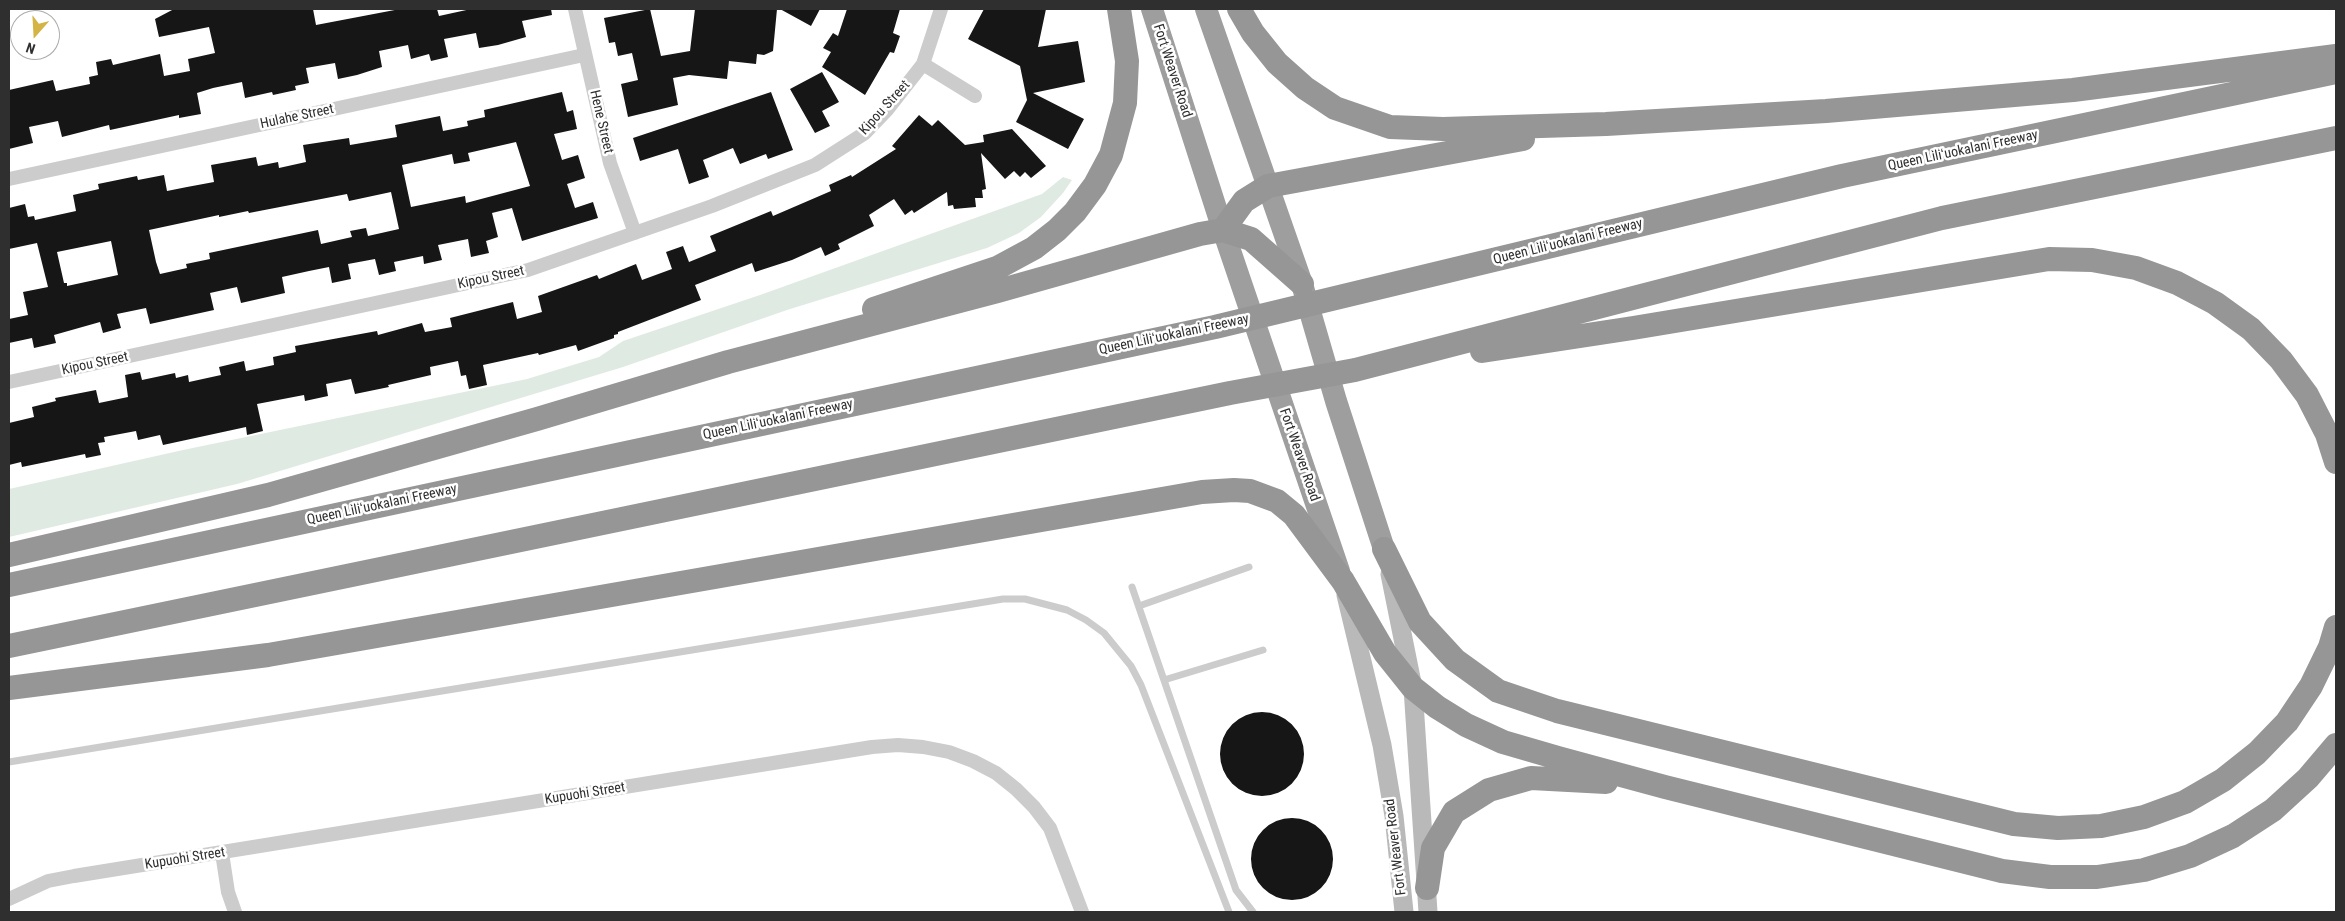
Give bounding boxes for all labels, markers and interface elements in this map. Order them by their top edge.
north arrow [10,10,60,60]
street label: Fort Weaver Road [1149,22,1195,120]
text: N [24,39,37,57]
street label: Kipou Street [856,77,914,139]
street label: Hene Street [586,89,616,155]
street label: Hulahe Street [259,101,335,133]
street label: Queen Liliʻuokalani Freeway [1886,127,2040,175]
street label: Queen Liliʻuokalani Freeway [1492,215,1644,269]
street label: Kipou Street [456,263,526,293]
street label: Queen Liliʻuokalani Freeway [1097,311,1251,359]
street label: Kipou Street [60,349,130,379]
street label: Queen Liliʻuokalani Freeway [701,396,855,444]
street label: Fort Weaver Road [1275,406,1323,504]
street label: Queen Liliʻuokalani Freeway [305,481,459,529]
street label: Kupuohi Street [544,779,626,809]
street label: Fort Weaver Road [1382,798,1410,896]
street label: Kupuohi Street [144,844,226,874]

